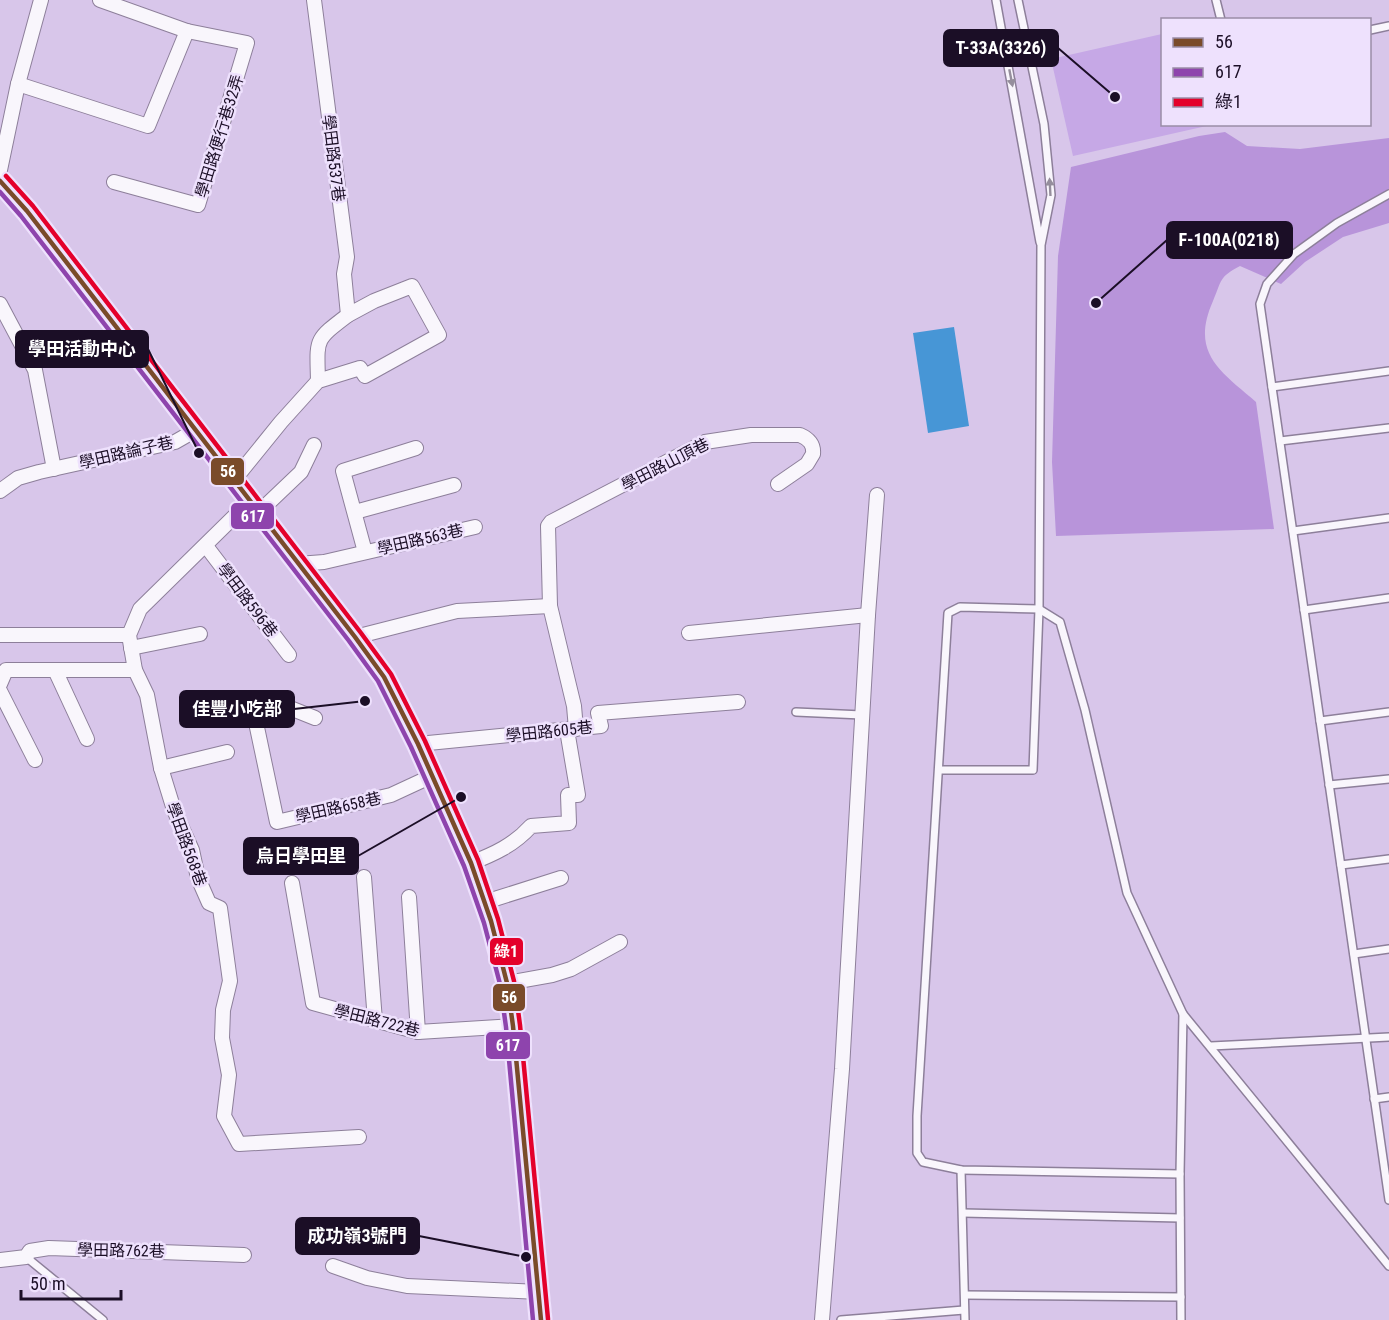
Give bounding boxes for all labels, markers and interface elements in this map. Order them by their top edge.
legend [1161,18,1371,126]
callout: T-33A(3326) [944,30,1058,66]
text: 56 [1215,31,1233,52]
text: T-33A(3326) [956,37,1046,59]
text: 617 [1215,61,1242,82]
one-way arrow [1007,69,1016,88]
street label: 學田路便行巷32弄 [192,72,247,200]
text: 綠1 [1215,91,1242,112]
street label: 學田路537巷 [319,113,348,203]
one-way arrow [1045,178,1054,197]
callout: F-100A(0218) [1167,222,1292,258]
text: F-100A(0218) [1178,229,1280,251]
callout: 學田活動中心 [16,331,148,367]
text: 學田活動中心 [28,338,136,359]
street label: 學田路論子巷 [77,432,175,473]
street label: 學田路山頂巷 [618,434,712,495]
line badge: 56 [210,457,245,486]
text: 56 [220,462,236,481]
line badge: 617 [230,502,275,530]
text: 617 [241,507,265,526]
street label: 學田路563巷 [375,520,465,559]
street label: 學田路596巷 [214,560,282,641]
callout: 佳豐小吃部 [180,691,294,727]
text: 佳豐小吃部 [192,698,282,719]
street label: 學田路605巷 [504,717,594,746]
street label: 學田路658巷 [293,788,383,827]
street label: 學田路568巷 [163,800,210,889]
callout: 烏日學田里 [244,838,358,874]
text: 烏日學田里 [256,845,346,866]
line badge: 綠1 [489,937,524,966]
text: 綠1 [494,942,518,961]
line badge: 56 [492,983,526,1012]
text: 56 [501,988,517,1007]
street label: 學田路722巷 [332,1001,422,1040]
line badge: 617 [485,1031,531,1060]
text: 617 [496,1036,520,1055]
callout: 成功嶺3號門 [296,1218,419,1254]
text: 成功嶺3號門 [307,1225,407,1246]
street label: 學田路762巷 [77,1240,165,1261]
scale bar [21,1263,122,1301]
text: 50 m [30,1273,65,1294]

